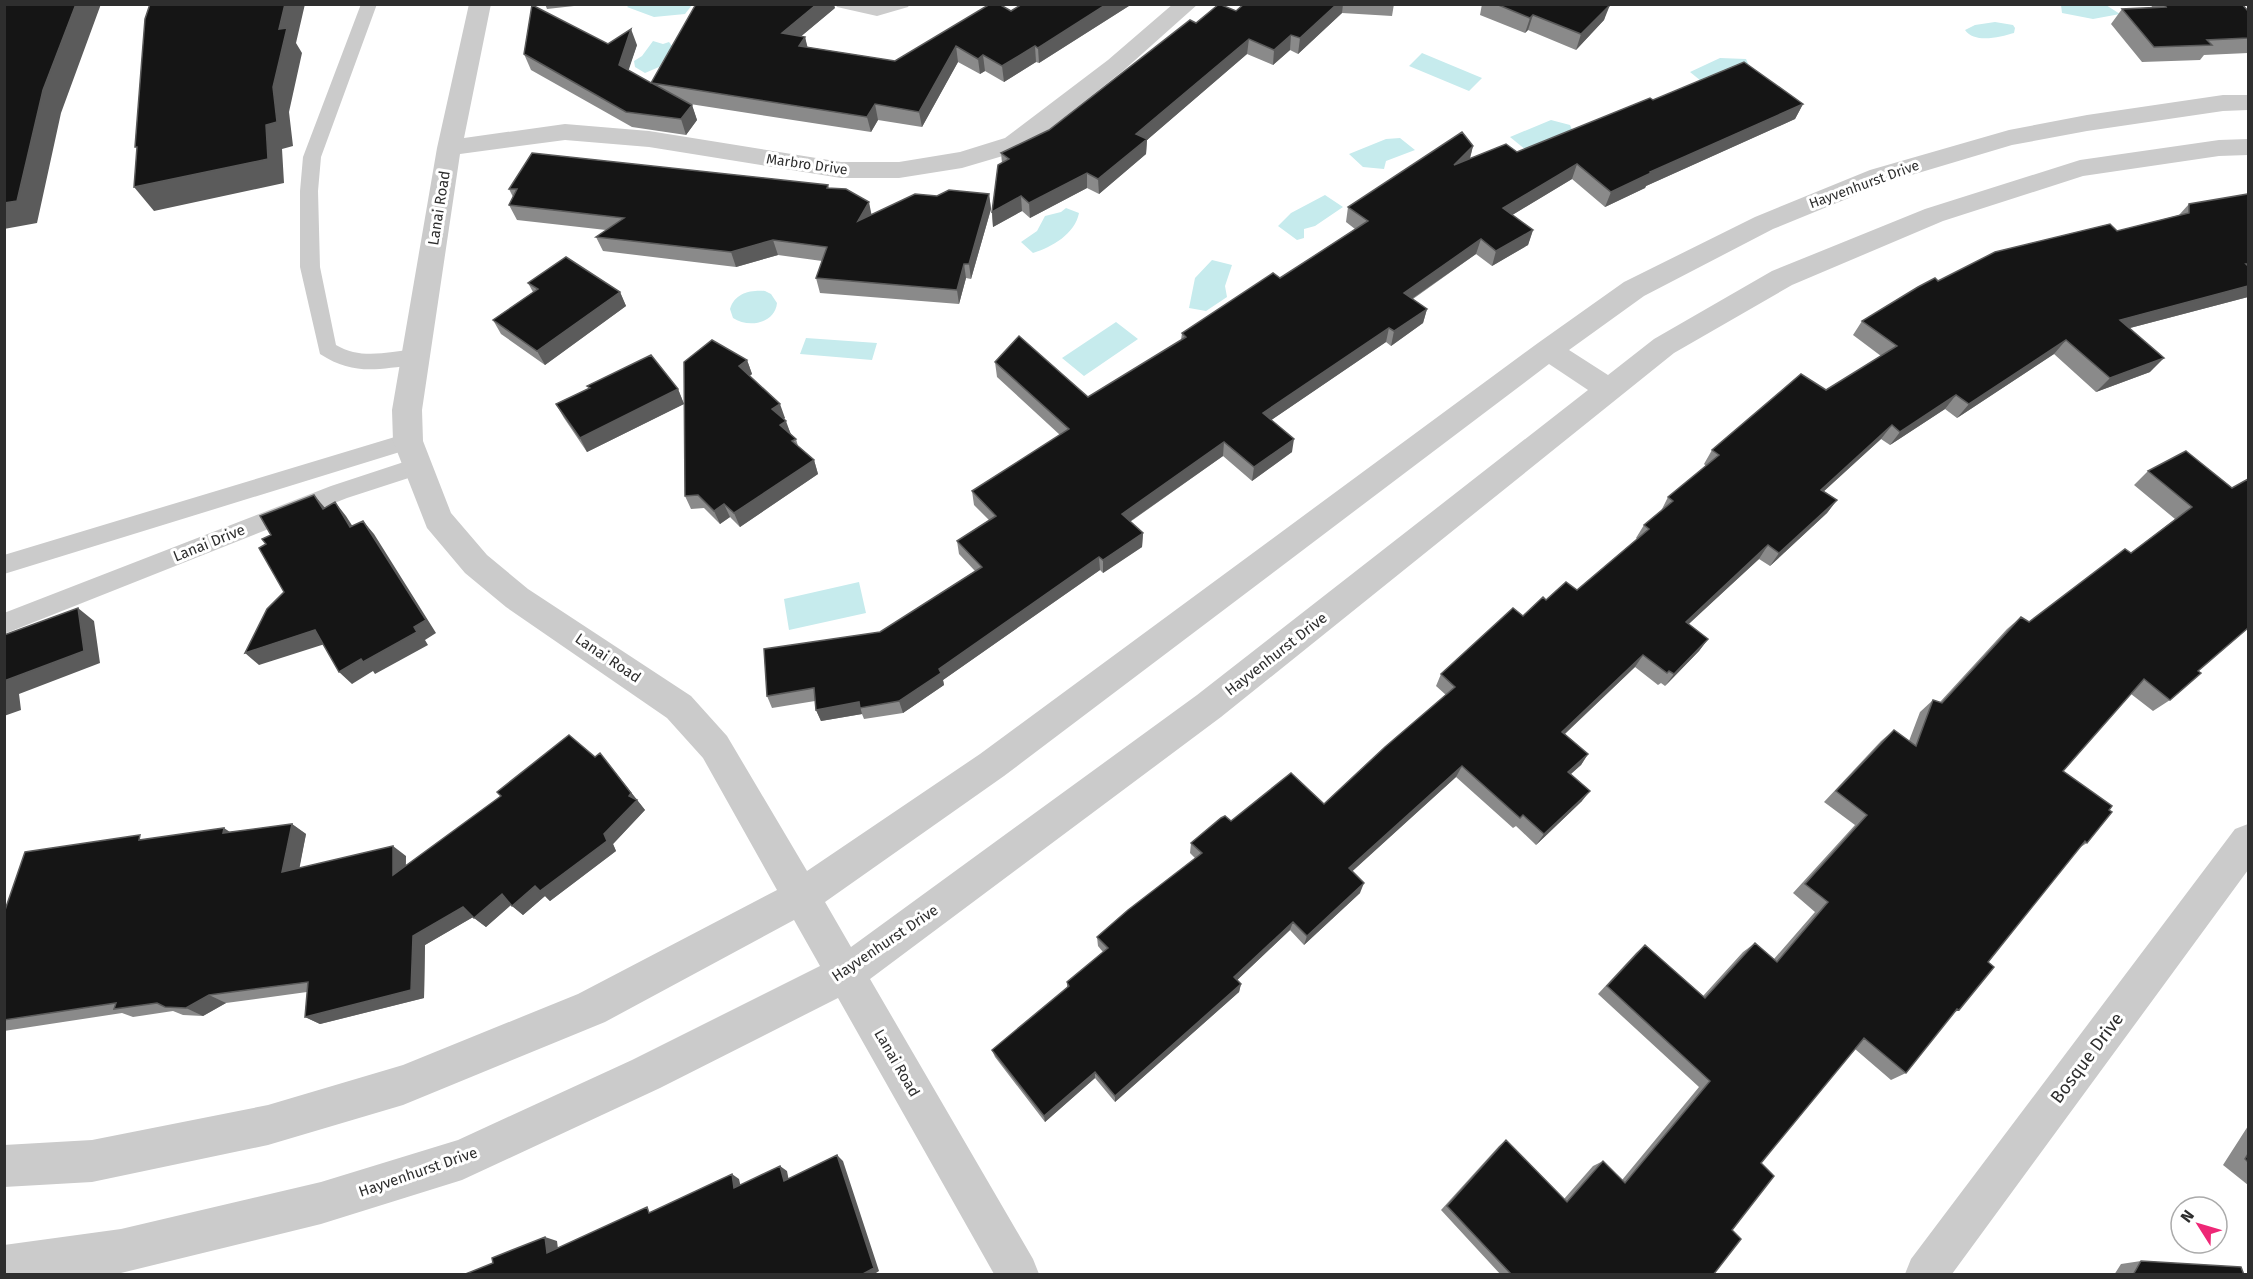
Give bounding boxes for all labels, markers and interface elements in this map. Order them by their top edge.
street label: Marbro Drive [765,150,849,179]
street label: Hayvenhurst Drive [1807,157,1922,212]
street label: Lanai Road [424,169,454,247]
street label: Lanai Drive [170,520,248,566]
street label: Hayvenhurst Drive [1221,609,1331,699]
street label: Lanai Road [572,630,644,686]
street label: Hayvenhurst Drive [828,901,942,985]
street label: Bosque Drive [2046,1008,2128,1108]
street label: Lanai Road [870,1026,924,1100]
street label: Hayvenhurst Drive [356,1143,480,1201]
north arrow [2169,1195,2229,1255]
text: N [2177,1206,2198,1226]

